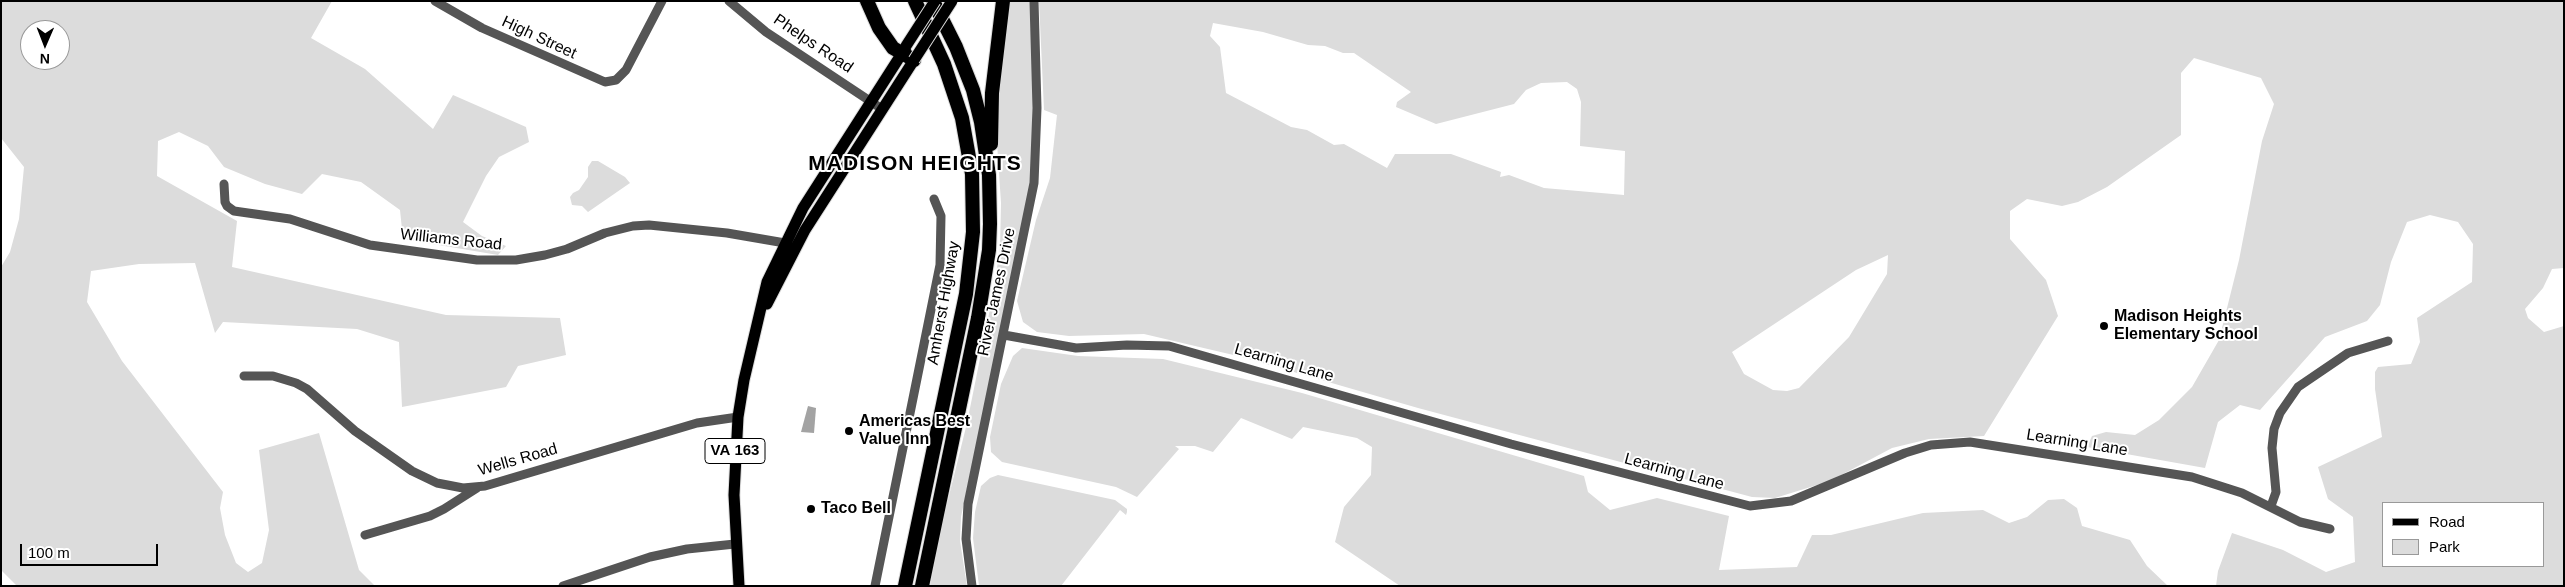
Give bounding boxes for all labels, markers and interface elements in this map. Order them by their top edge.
street label: Phelps Road [770,10,856,78]
street label: High Street [499,12,579,64]
north arrow [20,20,70,70]
text: N [40,51,50,67]
district label: MADISON HEIGHTS [806,151,1024,177]
street label: Williams Road [399,225,503,255]
street label: River James Drive [974,226,1020,358]
street label: Amherst Highway [924,240,964,366]
place label: Madison Heights Elementary School [2114,307,2258,345]
marker: Madison Heights Elementary School [2098,320,2110,332]
street label: Learning Lane [1232,340,1336,386]
place label: Americas Best Value Inn [859,412,970,450]
marker: Americas Best Value Inn [843,425,855,437]
street label: Learning Lane [2025,426,2129,460]
road number: VA 163 [705,438,765,464]
street label: Wells Road [476,440,560,480]
street label: Learning Lane [1622,449,1726,495]
place label: Taco Bell [821,499,891,519]
legend [2382,502,2545,567]
marker: Taco Bell [805,503,817,515]
text: Road [2429,513,2465,530]
scale bar [22,534,160,566]
text: Park [2429,538,2460,555]
text: 100 m [28,544,70,561]

